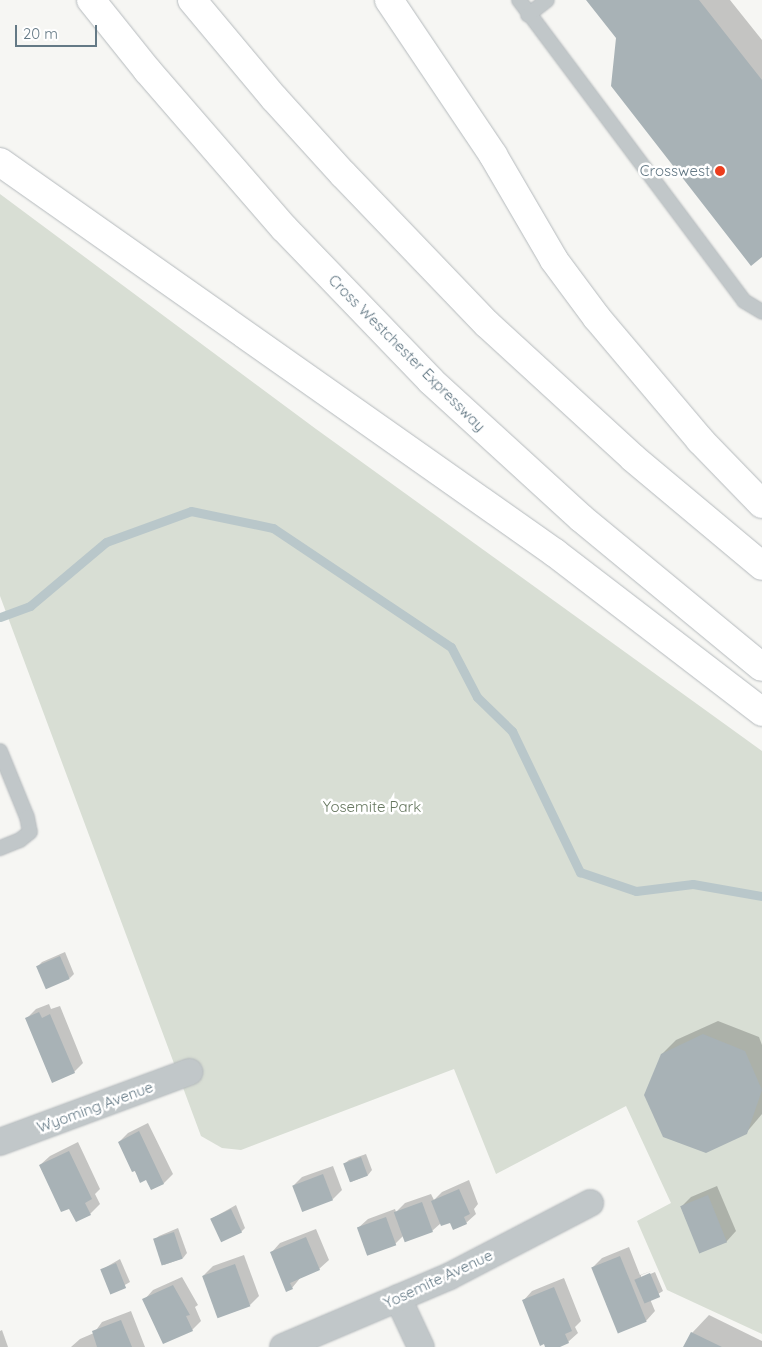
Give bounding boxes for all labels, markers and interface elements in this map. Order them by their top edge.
scale bar [18,15,100,47]
text: 20 m [23,24,58,43]
place label: Crosswest [640,162,710,180]
marker: Crosswest [714,165,726,177]
street label: Cross Westchester Expressway [325,271,489,435]
park label: Yosemite Park [323,798,421,816]
street label: Wyoming Avenue [34,1078,156,1136]
street label: Yosemite Avenue [381,1246,495,1312]

